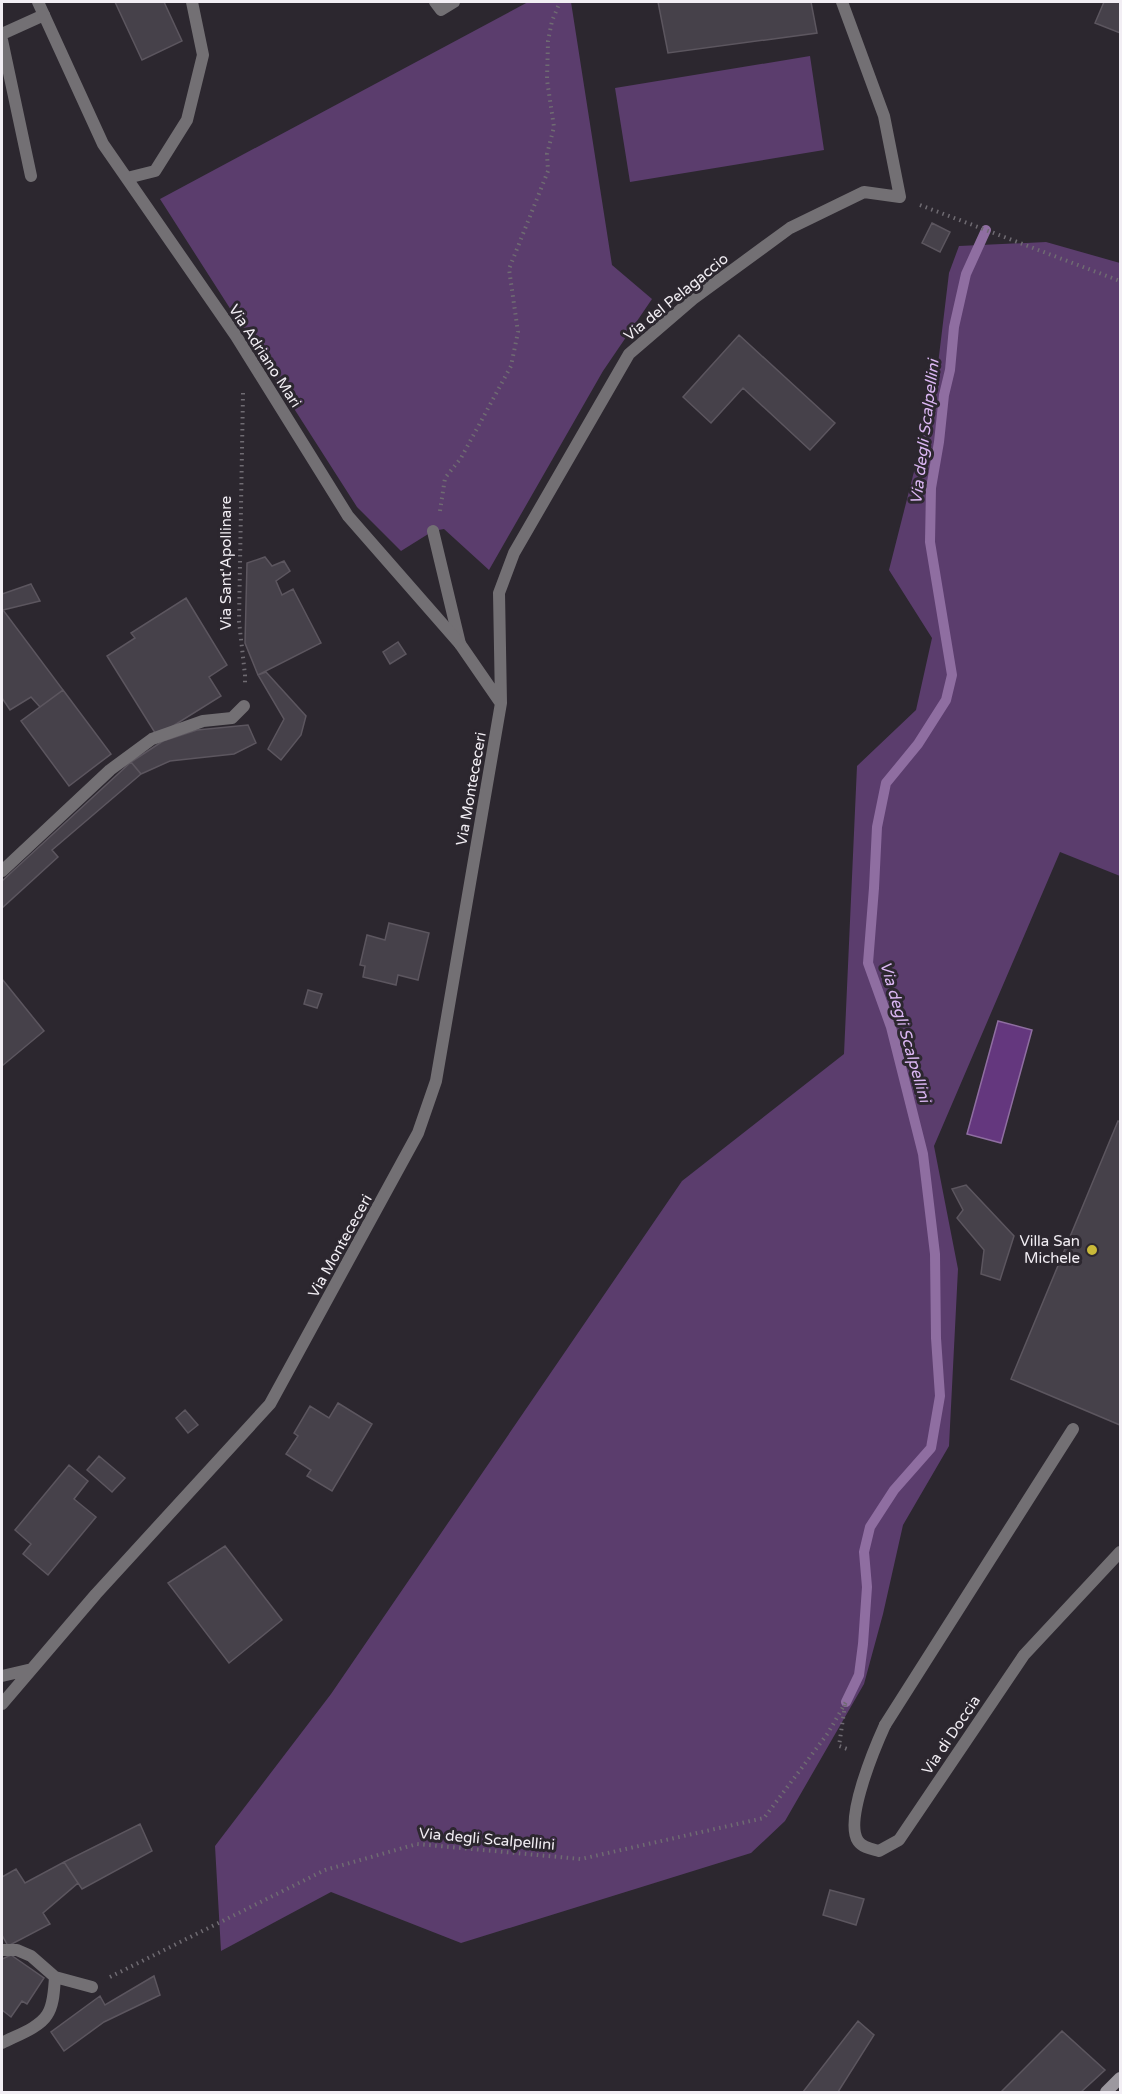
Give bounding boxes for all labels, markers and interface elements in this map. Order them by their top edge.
street label: Via del Pelagaccio [620,249,732,345]
street label: Via Adriano Mari [225,301,305,411]
water label: Via degli Scalpellini [906,357,944,506]
street label: Via Sant'Apollinare [217,496,235,630]
street label: Via Montececeri [452,731,490,847]
water label: Via degli Scalpellini [875,959,935,1107]
street label: Via Montececeri [304,1191,376,1301]
place label: Villa San Michele [1019,1232,1080,1267]
marker: Villa San Michele [1085,1243,1099,1257]
street label: Via di Doccia [918,1692,984,1778]
street label: Via degli Scalpellini [418,1824,556,1854]

